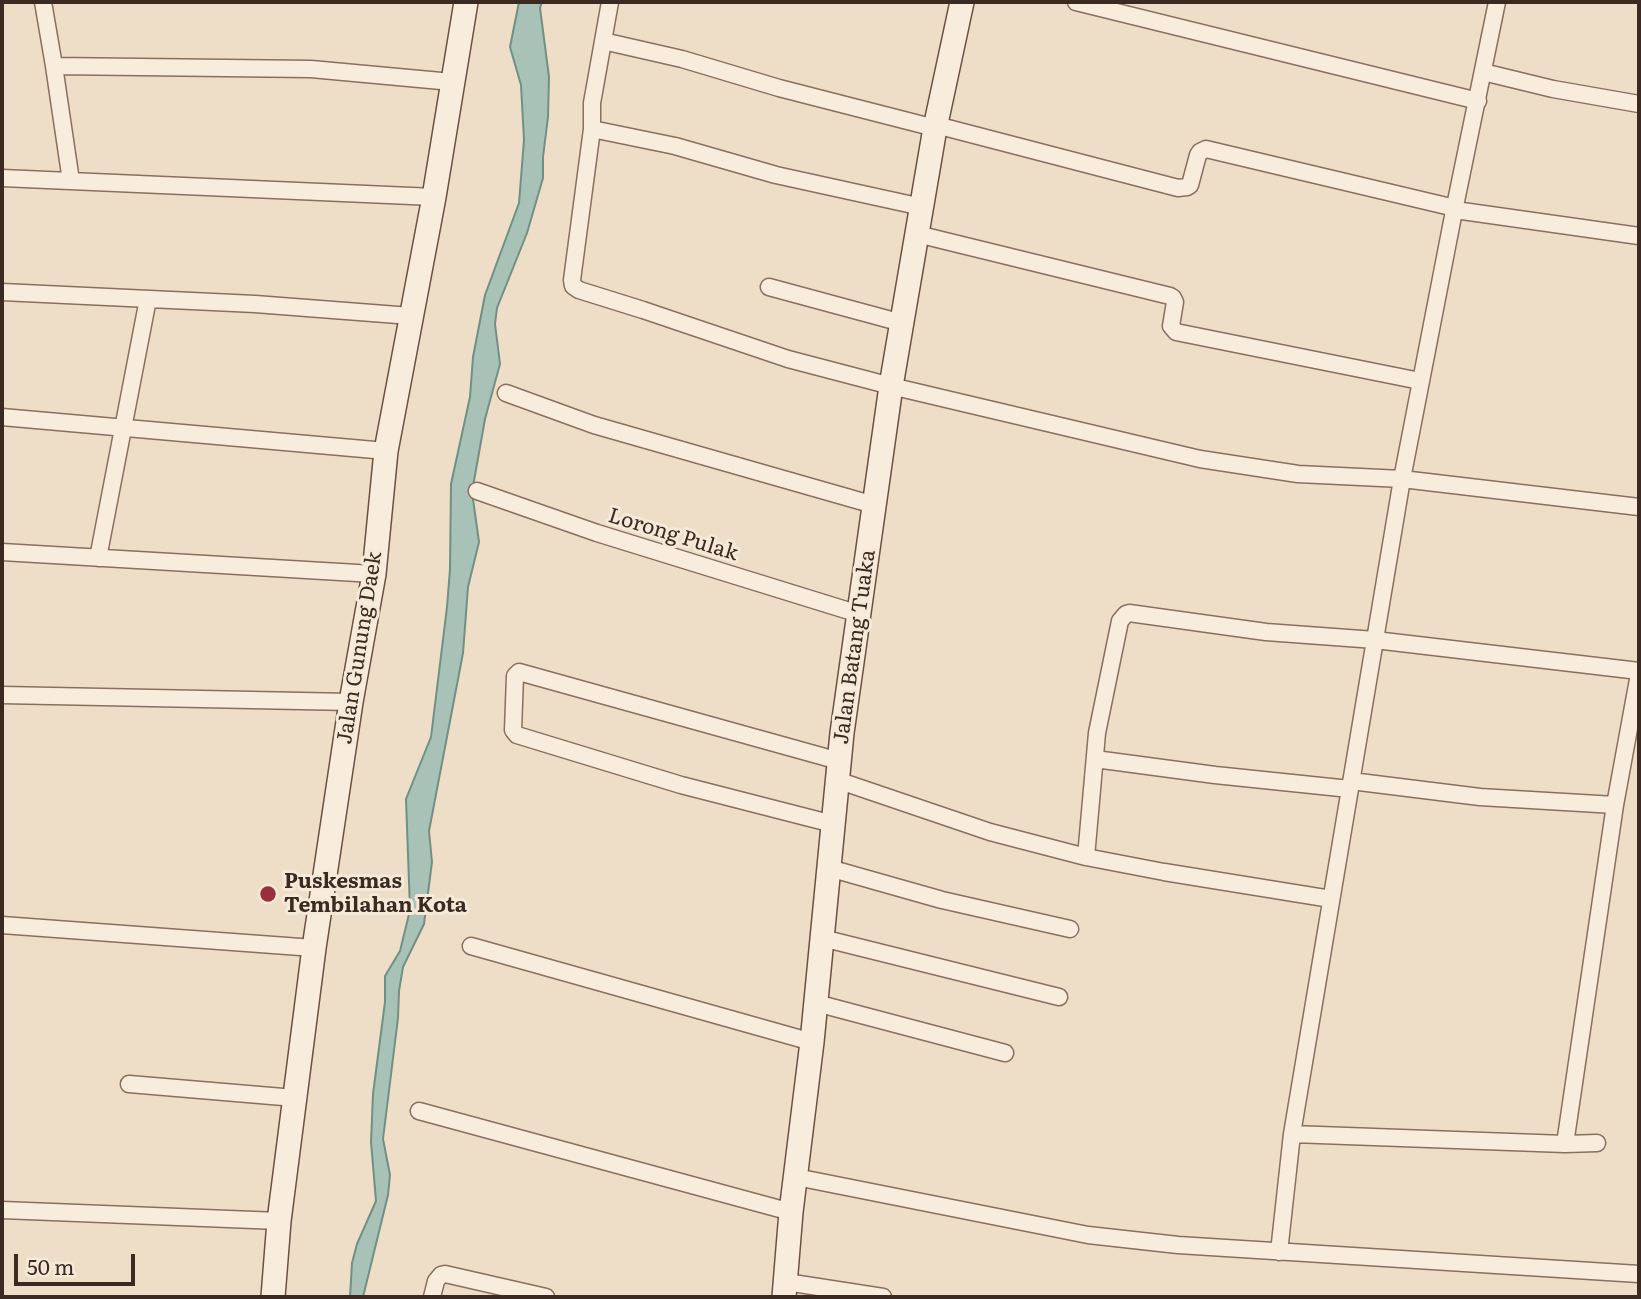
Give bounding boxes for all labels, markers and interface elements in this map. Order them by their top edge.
street label: Lorong Pulak [605,503,741,567]
street label: Jalan Batang Tuaka [829,548,881,746]
street label: Jalan Gunung Daek [332,550,388,746]
place label: Puskesmas Tembilahan Kota [284,869,467,919]
marker: Puskesmas Tembilahan Kota [258,884,278,904]
scale bar [18,1240,138,1284]
text: 50 m [27,1250,74,1281]

